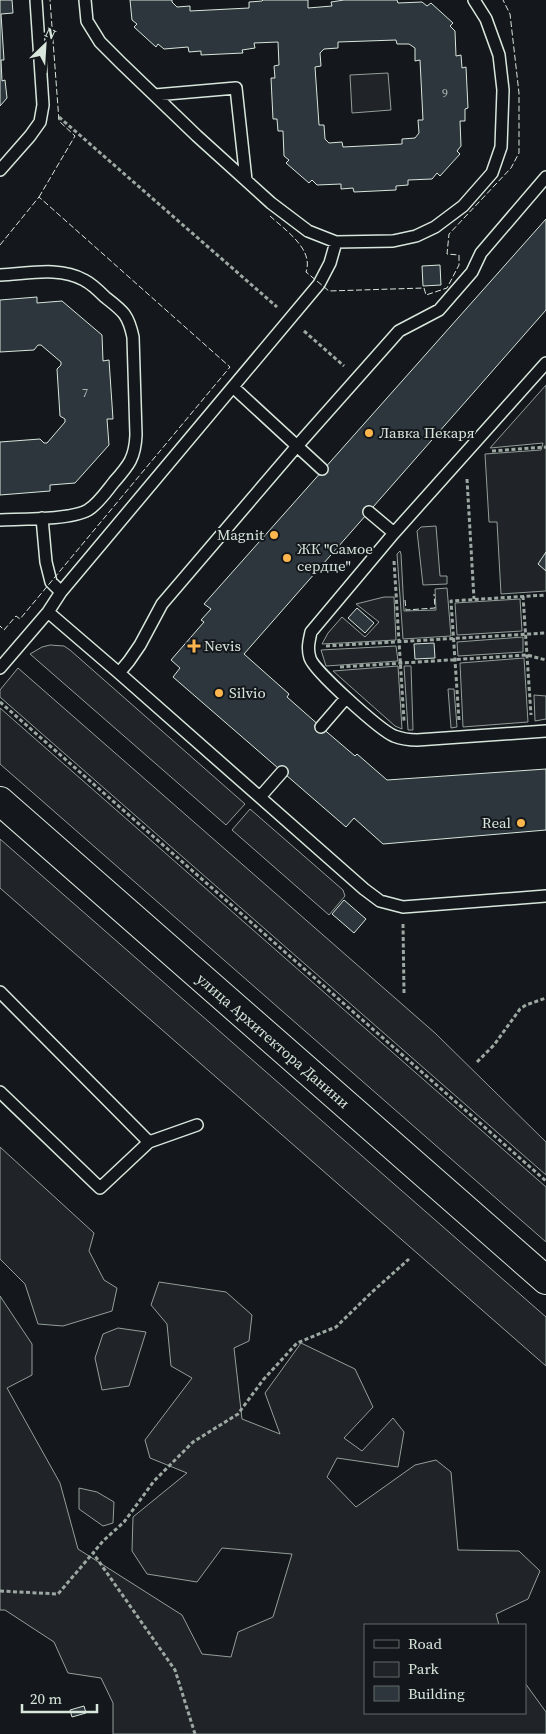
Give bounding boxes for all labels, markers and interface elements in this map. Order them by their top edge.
north arrow [20,20,70,70]
text: N [42,22,59,44]
house number: 9 [442,85,448,101]
house number: 7 [82,385,88,401]
place label: Лавка Пекаря [379,422,475,443]
marker: Лавка Пекаря [363,427,375,439]
place label: Magnit [217,524,264,545]
marker: Magnit [268,529,280,541]
place label: ЖК "Самое сердце" [297,538,373,576]
marker: ЖК "Самое сердце" [281,552,293,564]
place label: Nevis [204,635,241,656]
marker: Nevis [188,640,200,652]
place label: Silvio [229,682,266,703]
marker: Silvio [213,687,225,699]
place label: Real [482,812,512,833]
marker: Real [515,817,527,829]
street label: улица Архитектора Данини [192,968,355,1113]
legend [364,1624,526,1714]
text: Road [408,1633,442,1654]
text: Park [408,1658,440,1679]
scale bar [22,1682,98,1714]
text: Building [408,1683,465,1704]
text: 20 m [30,1688,62,1709]

